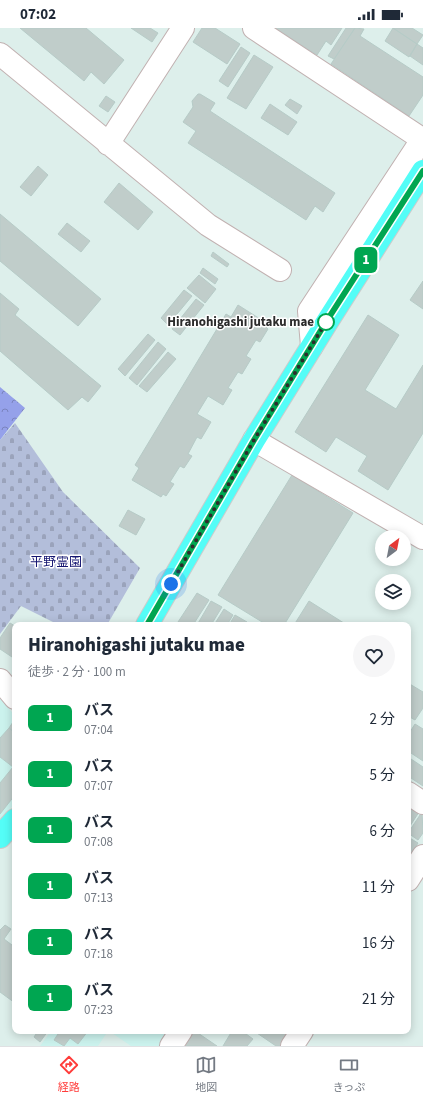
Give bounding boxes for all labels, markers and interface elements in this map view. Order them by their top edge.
text: 07:02 [20,4,56,25]
line badge: 1 [353,247,379,273]
text: 1 [362,250,370,270]
place label: Hiranohigashi jutaku mae [167,313,314,331]
marker: Hiranohigashi jutaku mae [317,313,335,331]
north arrow [375,530,411,566]
map controls [375,530,411,610]
park label: 平野霊園 [30,553,82,571]
your location [161,574,181,594]
button: layers [375,574,411,610]
text: Hiranohigashi jutaku mae [28,632,245,659]
button: heart [353,635,395,677]
text: 徒歩 · 2 分 · 100 m [28,663,126,681]
text: バス [84,700,114,721]
text: 1 [46,708,54,728]
text: 2 分 [370,709,395,730]
text: 07:04 [84,721,113,739]
text: バス [84,756,114,777]
text: 1 [46,764,54,784]
text: 5 分 [370,765,395,786]
text: 07:07 [84,777,113,795]
text: バス [84,812,114,833]
text: 1 [46,820,54,840]
text: 6 分 [370,821,395,842]
text: 07:08 [84,833,113,851]
text: バス [84,868,114,889]
text: 1 [46,876,54,896]
text: 11 分 [362,877,395,898]
text: 07:13 [84,889,113,907]
text: バス [84,924,114,945]
text: 1 [46,932,54,952]
text: 16 分 [362,933,395,954]
text: 07:18 [84,945,113,963]
text: バス [84,980,114,1001]
text: 1 [46,988,54,1008]
text: 21 分 [362,989,395,1010]
text: 07:23 [84,1001,113,1019]
tab: 経路 [58,1054,80,1095]
tab: 地図 [195,1054,217,1095]
tab: きっぷ [333,1054,365,1095]

